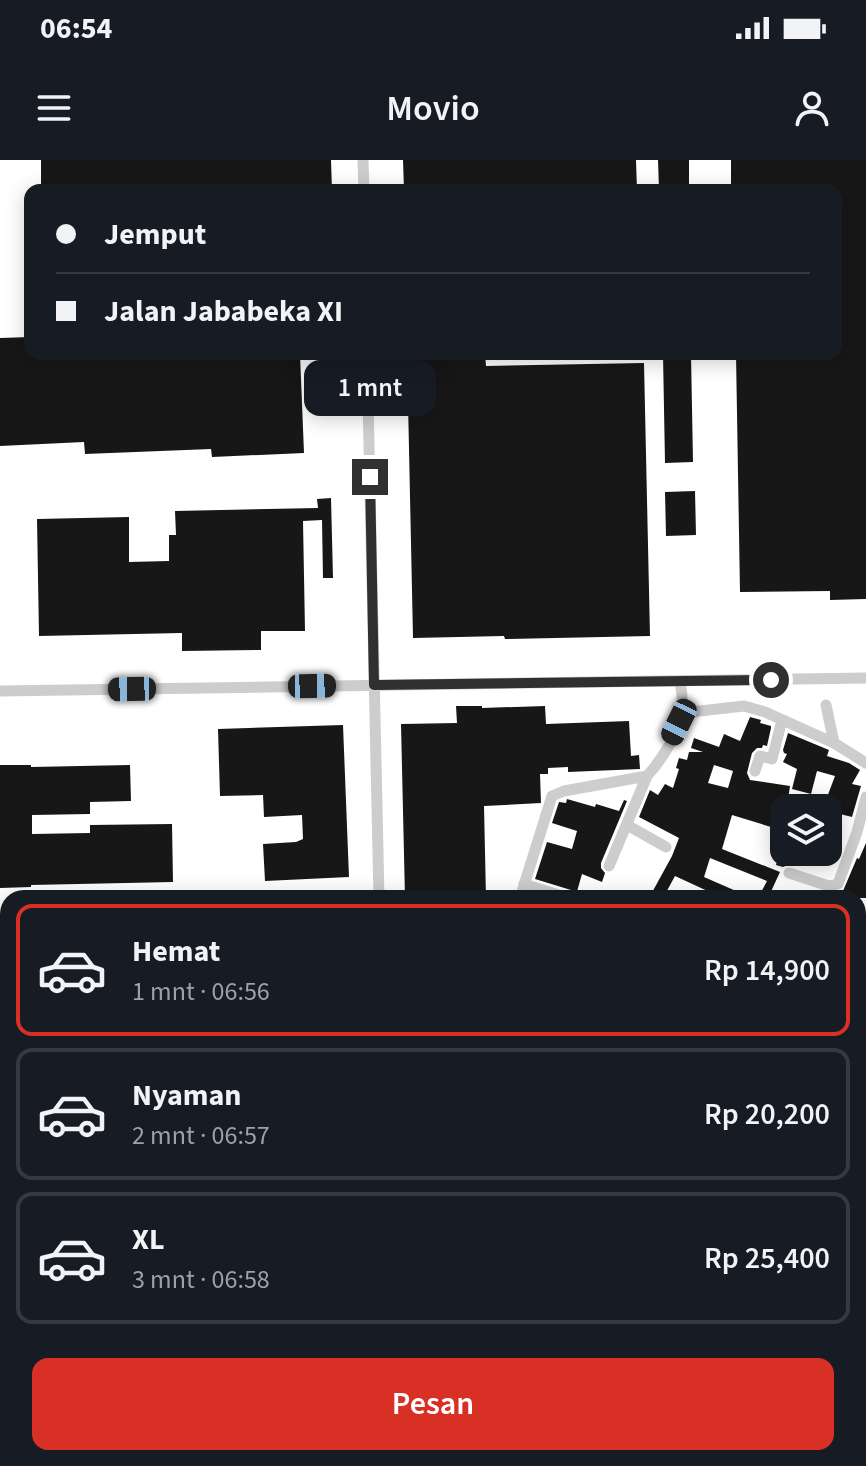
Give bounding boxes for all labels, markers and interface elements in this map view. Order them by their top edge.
text: 06:54 [40,7,112,50]
text: Movio [386,83,480,134]
icon: menu [32,86,76,130]
icon: person [790,86,834,130]
text: Jemput [104,213,206,256]
text: Jalan Jababeka XI [104,290,343,333]
callout: 1 mnt [304,361,436,417]
text: 1 mnt [338,369,402,406]
route end [352,459,388,495]
route start [753,662,789,698]
car [288,674,336,698]
car [108,677,156,701]
car [658,695,700,749]
map controls [770,794,842,866]
button: layers [770,794,842,866]
text: Hemat [132,930,220,973]
icon: car [36,934,108,1006]
text: Rp 14,900 [704,949,830,992]
text: 1 mnt · 06:56 [132,973,270,1010]
text: Nyaman [132,1074,241,1117]
icon: car [36,1078,108,1150]
text: Rp 20,200 [704,1093,830,1136]
text: 2 mnt · 06:57 [132,1117,270,1154]
text: XL [132,1218,165,1261]
icon: car [36,1222,108,1294]
text: Rp 25,400 [704,1237,830,1280]
text: 3 mnt · 06:58 [132,1261,270,1298]
button: Pesan [32,1358,834,1450]

